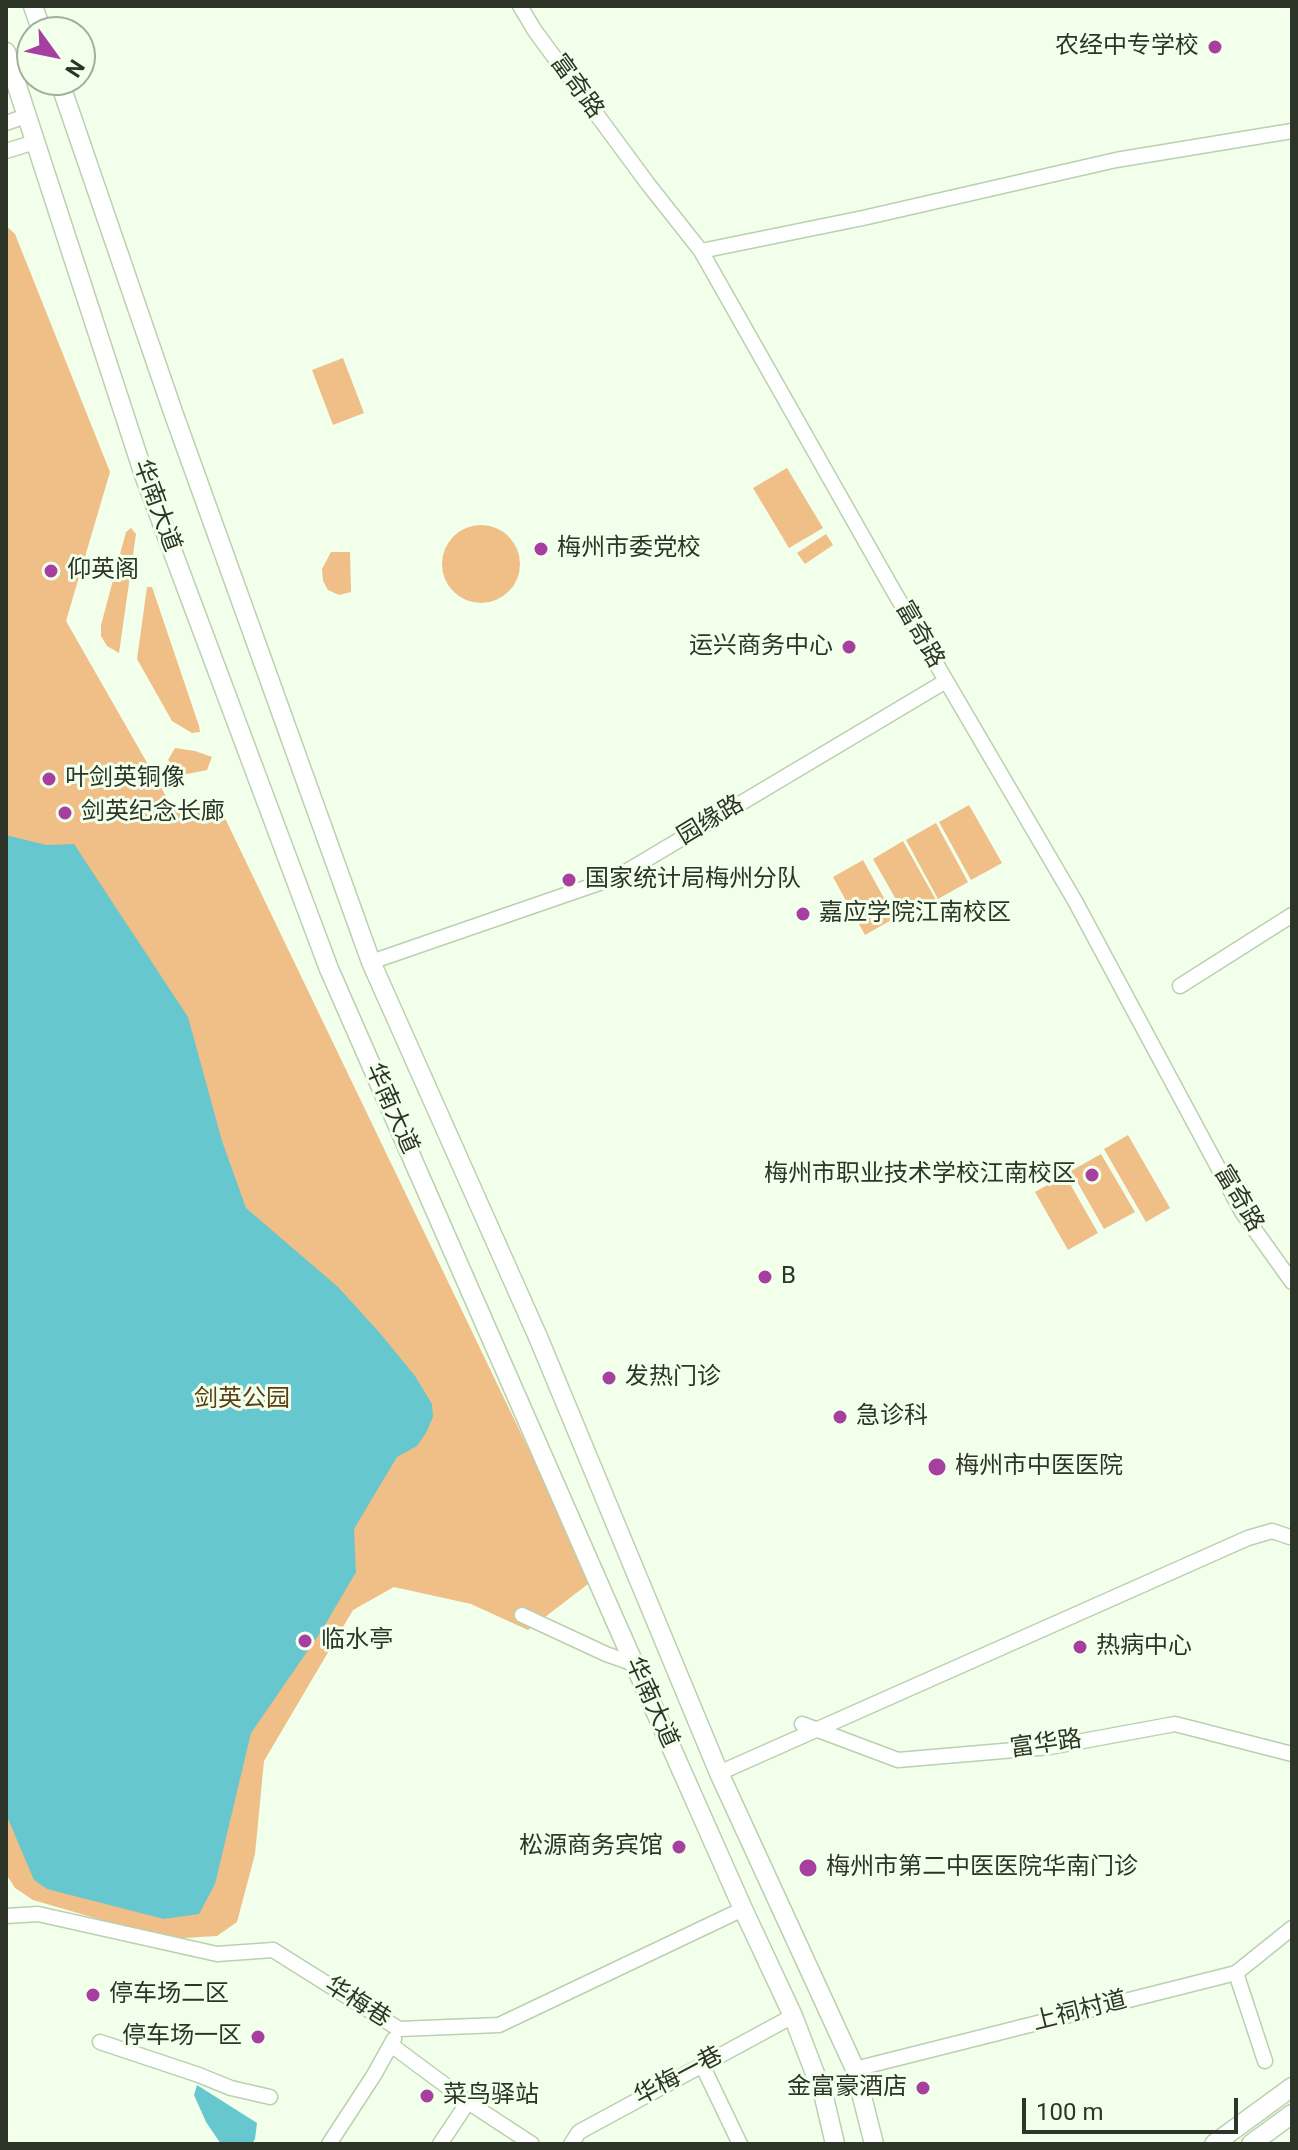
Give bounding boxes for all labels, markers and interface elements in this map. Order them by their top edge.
north arrow [16,16,96,96]
place label: 农经中专学校 [1055,33,1199,61]
marker: 农经中专学校 [1206,38,1224,56]
street label: 富奇路 [543,49,609,125]
text: N [60,55,90,82]
street label: 华南大道 [126,456,186,556]
place label: 梅州市委党校 [557,535,701,563]
marker: 梅州市委党校 [532,540,550,558]
place label: 仰英阁 [67,557,139,585]
marker: 仰英阁 [42,562,60,580]
street label: 富奇路 [889,597,949,673]
place label: 运兴商务中心 [689,633,833,661]
marker: 运兴商务中心 [840,638,858,656]
place label: 叶剑英铜像 [65,765,185,793]
marker: 叶剑英铜像 [40,770,58,788]
street label: 园缘路 [673,790,749,852]
place label: 剑英纪念长廊 [81,799,225,827]
marker: 剑英纪念长廊 [56,804,74,822]
place label: 国家统计局梅州分队 [585,866,801,894]
marker: 国家统计局梅州分队 [560,871,578,889]
place label: 嘉应学院江南校区 [819,900,1011,928]
marker: 嘉应学院江南校区 [794,905,812,923]
street label: 华南大道 [358,1059,424,1159]
place label: 梅州市职业技术学校江南校区 [764,1161,1076,1189]
street label: 富奇路 [1207,1161,1269,1237]
marker: 梅州市职业技术学校江南校区 [1083,1166,1101,1184]
place label: B [781,1263,796,1291]
marker: B [756,1268,774,1286]
place label: 发热门诊 [625,1364,721,1392]
marker: 发热门诊 [600,1369,618,1387]
park label: 剑英公园 [194,1386,290,1414]
place label: 急诊科 [856,1403,928,1431]
marker: 急诊科 [831,1408,849,1426]
place label: 梅州市中医医院 [955,1453,1123,1481]
marker: 梅州市中医医院 [926,1456,948,1478]
place label: 临水亭 [321,1627,393,1655]
marker: 临水亭 [296,1632,314,1650]
place label: 热病中心 [1096,1633,1192,1661]
marker: 热病中心 [1071,1638,1089,1656]
street label: 华南大道 [618,1653,684,1753]
street label: 富华路 [1008,1726,1084,1764]
place label: 松源商务宾馆 [519,1833,663,1861]
marker: 松源商务宾馆 [670,1838,688,1856]
place label: 梅州市第二中医医院华南门诊 [826,1854,1138,1882]
marker: 梅州市第二中医医院华南门诊 [797,1857,819,1879]
street label: 华梅巷 [319,1972,395,2034]
place label: 停车场二区 [109,1981,229,2009]
marker: 停车场二区 [84,1986,102,2004]
street label: 上祠村道 [1030,1986,1130,2038]
place label: 停车场一区 [122,2023,242,2051]
marker: 停车场一区 [249,2028,267,2046]
street label: 华梅一巷 [630,2042,728,2112]
place label: 金富豪酒店 [787,2074,907,2102]
marker: 金富豪酒店 [914,2079,932,2097]
place label: 菜鸟驿站 [443,2082,539,2110]
scale bar [1026,2082,1242,2132]
marker: 菜鸟驿站 [418,2087,436,2105]
text: 100 m [1036,2098,1103,2126]

